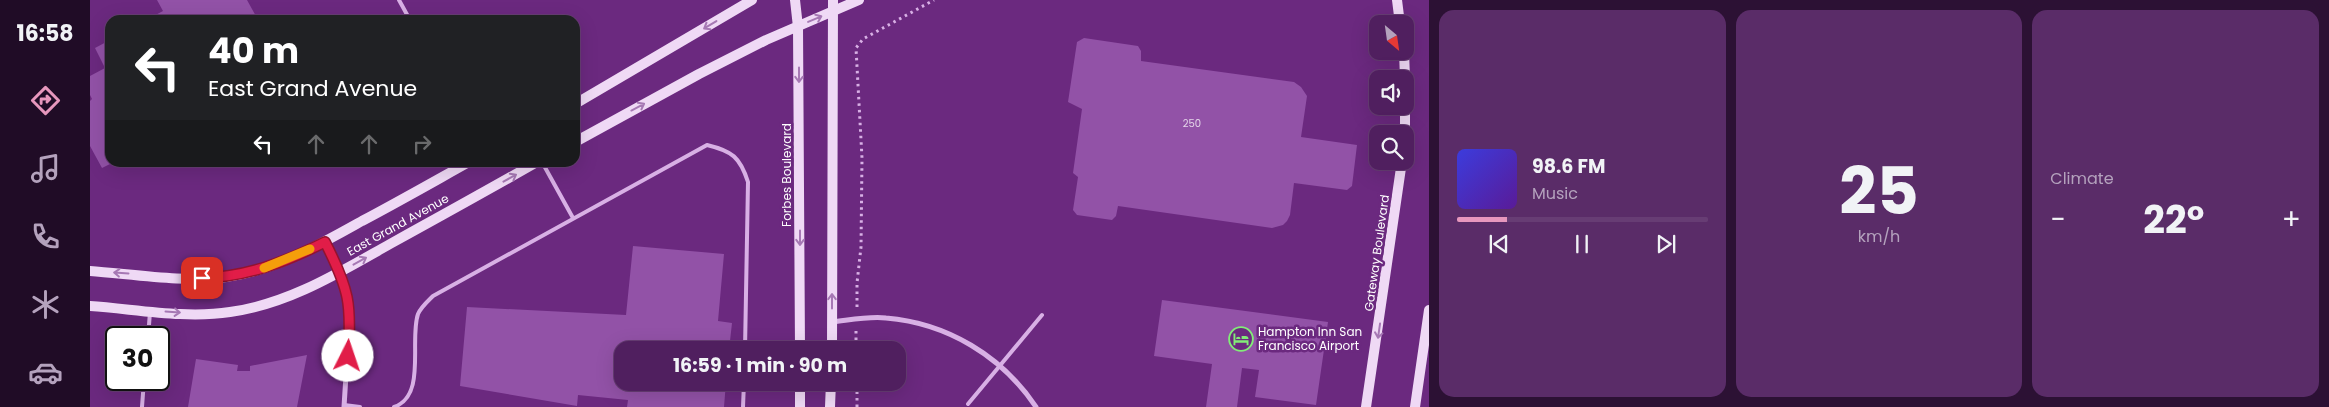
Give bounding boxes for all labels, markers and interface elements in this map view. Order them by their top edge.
one-way arrow [807,14,822,24]
north arrow [1369,15,1414,60]
map controls [1369,15,1414,170]
text: 16:58 [16,18,74,49]
one-way arrow [703,21,717,31]
text: 40 m [208,26,299,75]
icon: left [125,35,190,100]
one-way arrow [794,67,804,83]
button: sound [1369,70,1414,115]
text: East Grand Avenue [208,73,417,104]
icon: directions [28,83,63,118]
one-way arrow [630,102,645,112]
house number: 250 [1183,116,1201,131]
street label: Forbes Boulevard [778,123,795,227]
button: search [1369,125,1414,170]
icon: left [249,130,277,158]
icon: ahead [302,130,330,158]
icon: ahead [355,130,383,158]
icon: right [408,130,436,158]
text: 25 [1839,146,1919,237]
icon: music [28,151,63,186]
text: 98.6 FM [1532,153,1605,180]
text: Climate [2050,167,2114,190]
one-way arrow [502,172,516,182]
text: Music [1532,182,1578,205]
street label: East Grand Avenue [344,189,452,260]
street label: Gateway Boulevard [1360,193,1393,312]
text: 22° [2143,193,2204,246]
text: − [2050,200,2066,239]
text: + [2282,200,2301,239]
icon: phone [28,219,63,254]
text: km/h [1858,225,1900,248]
one-way arrow [795,230,805,246]
icon: previous [1485,230,1513,258]
icon: pause [1568,230,1596,258]
icon: next [1652,230,1680,258]
one-way arrow [352,255,367,265]
pin [181,257,223,299]
icon: arrive [188,264,216,292]
one-way arrow [114,269,130,278]
icon: climate [28,287,63,322]
one-way arrow [827,294,837,310]
one-way arrow [165,308,181,317]
place label: Hampton Inn San Francisco Airport [1258,323,1362,354]
one-way arrow [1374,323,1384,339]
speed limit sign: 30 [105,326,170,391]
hotel icon: Hampton Inn San Francisco Airport [1228,326,1254,352]
position arrow [321,329,373,381]
text: 16:59 · 1 min · 90 m [673,352,847,379]
icon: car [28,355,63,390]

